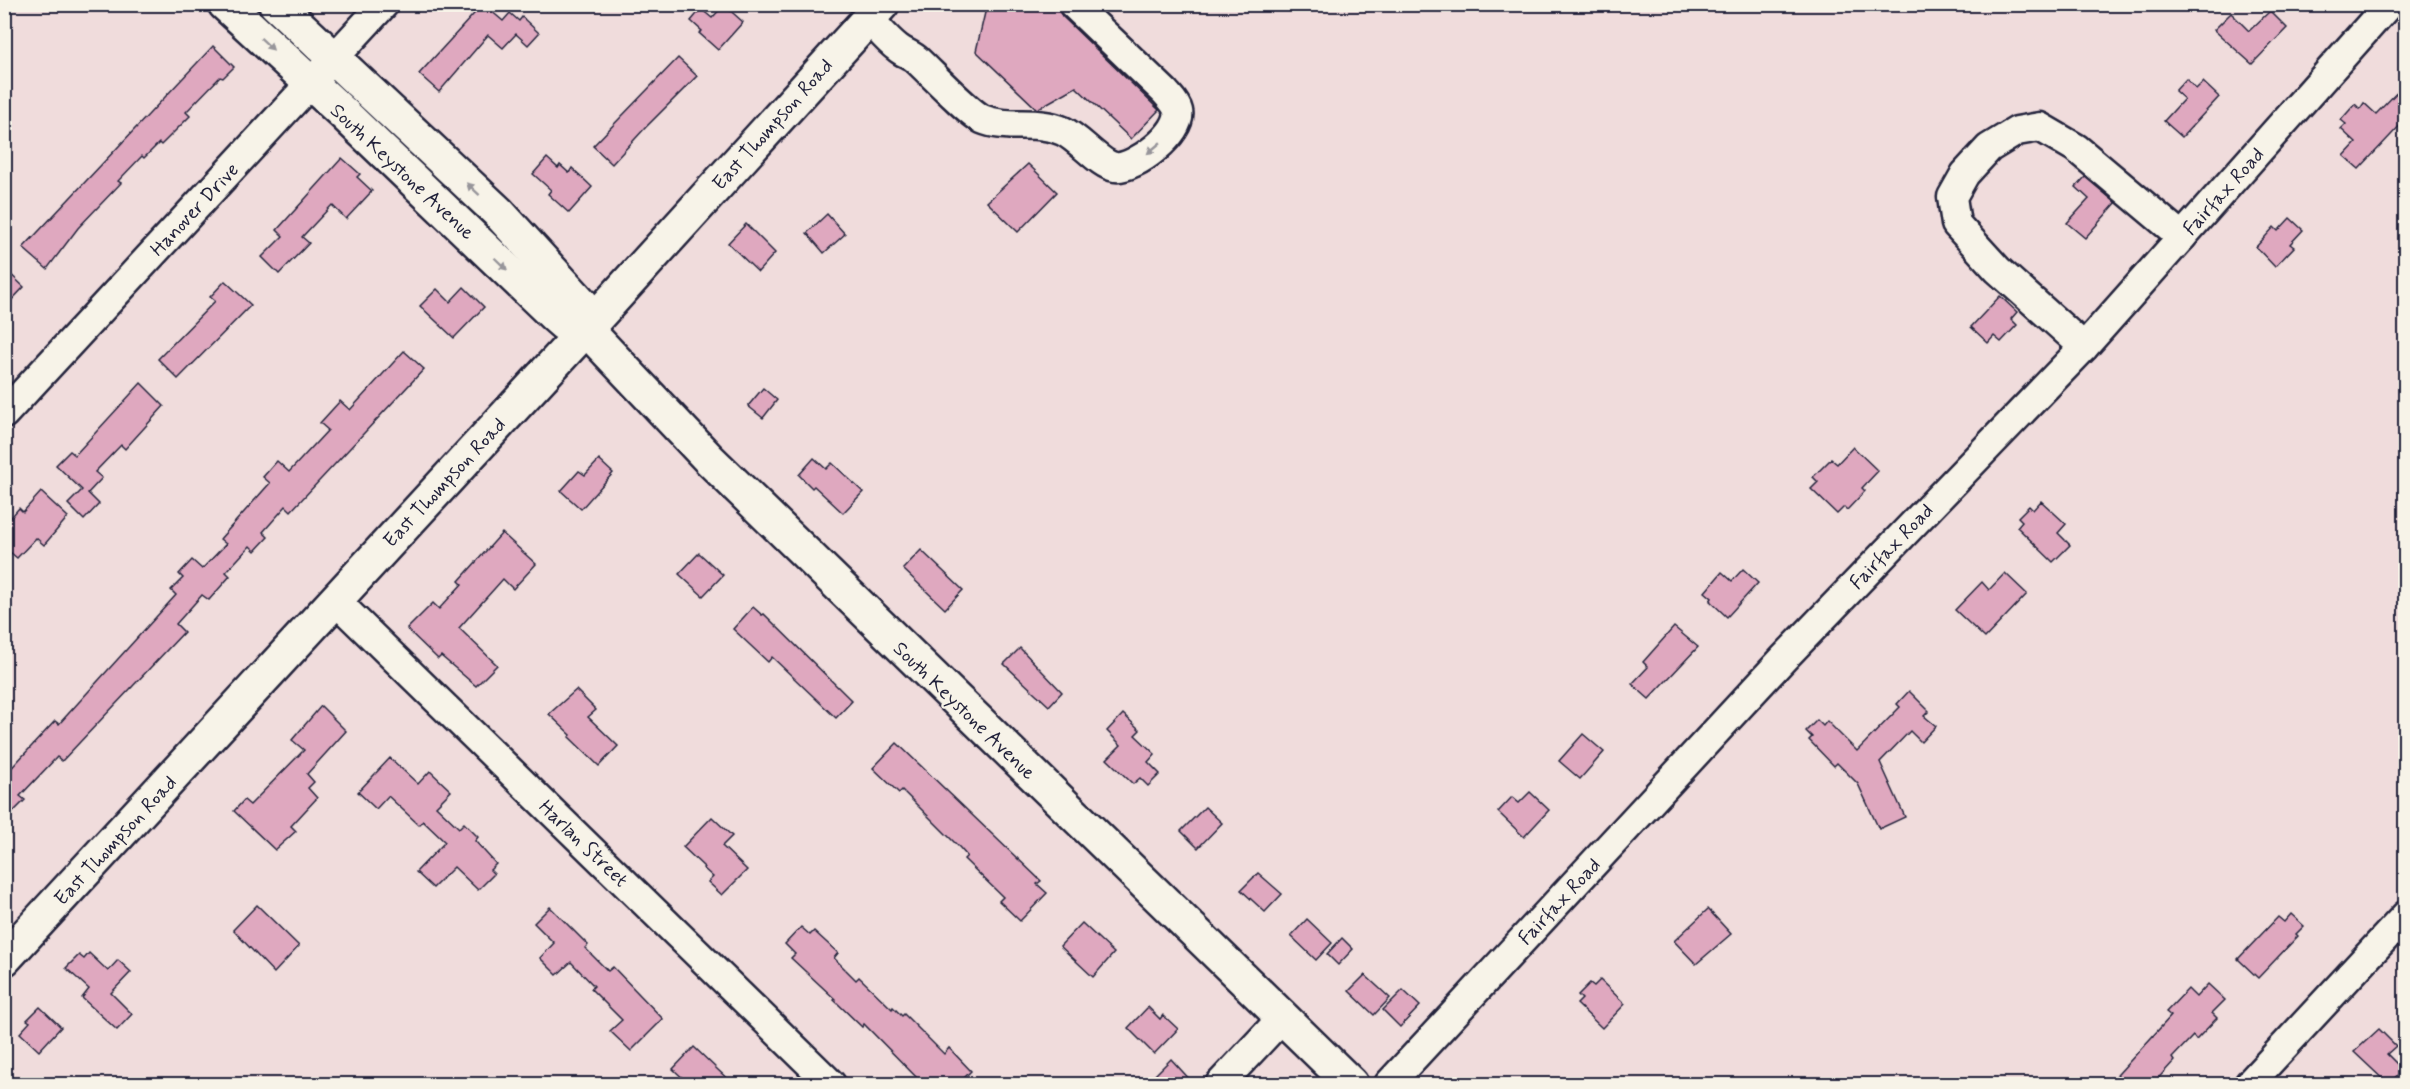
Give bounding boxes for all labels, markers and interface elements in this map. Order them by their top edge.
one-way arrow [260,37,274,51]
street label: East Thompson Road [707,53,840,197]
street label: South Keystone Avenue [324,98,480,246]
one-way arrow [1146,142,1162,155]
street label: Fairfax Road [2177,142,2271,242]
street label: Hanover Drive [145,157,246,263]
one-way arrow [466,183,481,196]
one-way arrow [494,257,508,271]
street label: East Thompson Road [378,412,512,554]
street label: Fairfax Road [1844,498,1940,596]
street label: South Keystone Avenue [887,636,1041,786]
street label: East Thompson Road [49,770,183,912]
street label: Harlan Street [532,794,634,894]
street label: Fairfax Road [1513,853,1607,951]

